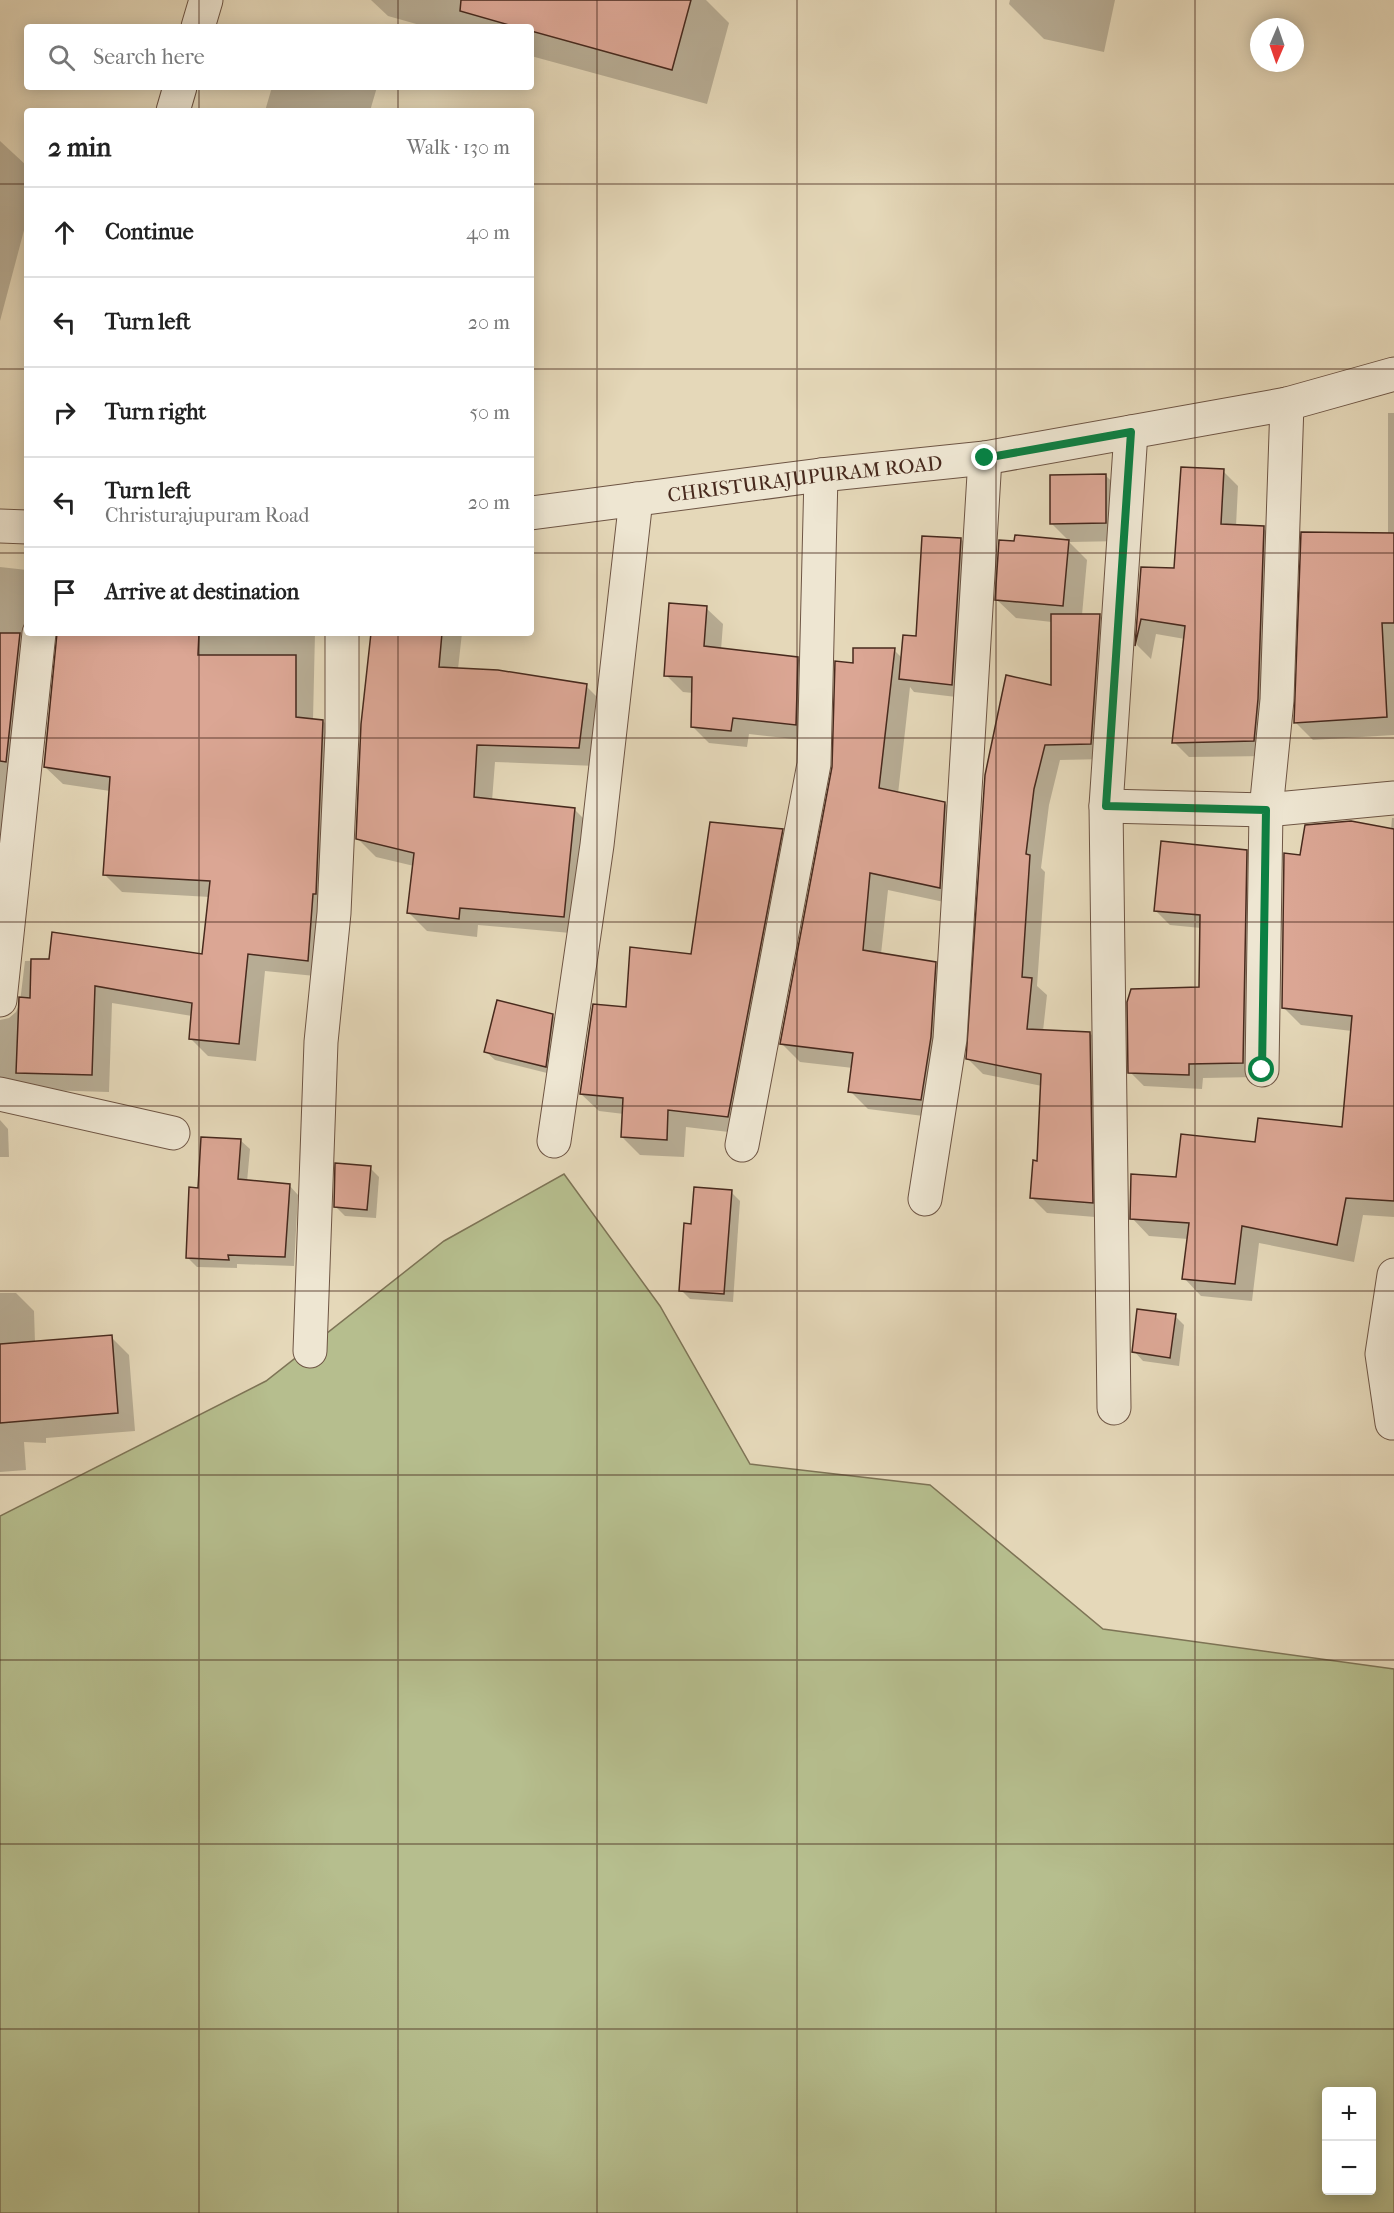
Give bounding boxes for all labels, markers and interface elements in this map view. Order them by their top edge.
north arrow [1250,18,1304,72]
search box [24,24,534,90]
icon: search [45,41,78,74]
text: Search here [93,44,205,70]
text: 2 min [48,132,111,163]
text: Walk · 130 m [407,136,510,159]
icon: ahead [48,216,81,249]
text: Continue [105,219,194,245]
text: 40 m [466,221,510,244]
icon: left [48,306,81,339]
text: Turn left [105,309,191,335]
text: 20 m [468,311,510,334]
icon: right [48,396,81,429]
text: Turn right [105,399,206,425]
text: 50 m [469,401,510,424]
route end [971,444,997,470]
street label: CHRISTURAJUPURAM ROAD [666,451,943,507]
text: Turn left [105,478,191,504]
icon: left [48,486,81,519]
text: 20 m [468,491,510,514]
text: Christurajupuram Road [105,504,309,527]
icon: arrive [48,576,81,609]
text: Arrive at destination [105,579,299,605]
route start [1248,1056,1274,1082]
map controls [1322,2087,1376,2195]
button: + [1322,2087,1376,2141]
button: − [1322,2141,1376,2195]

